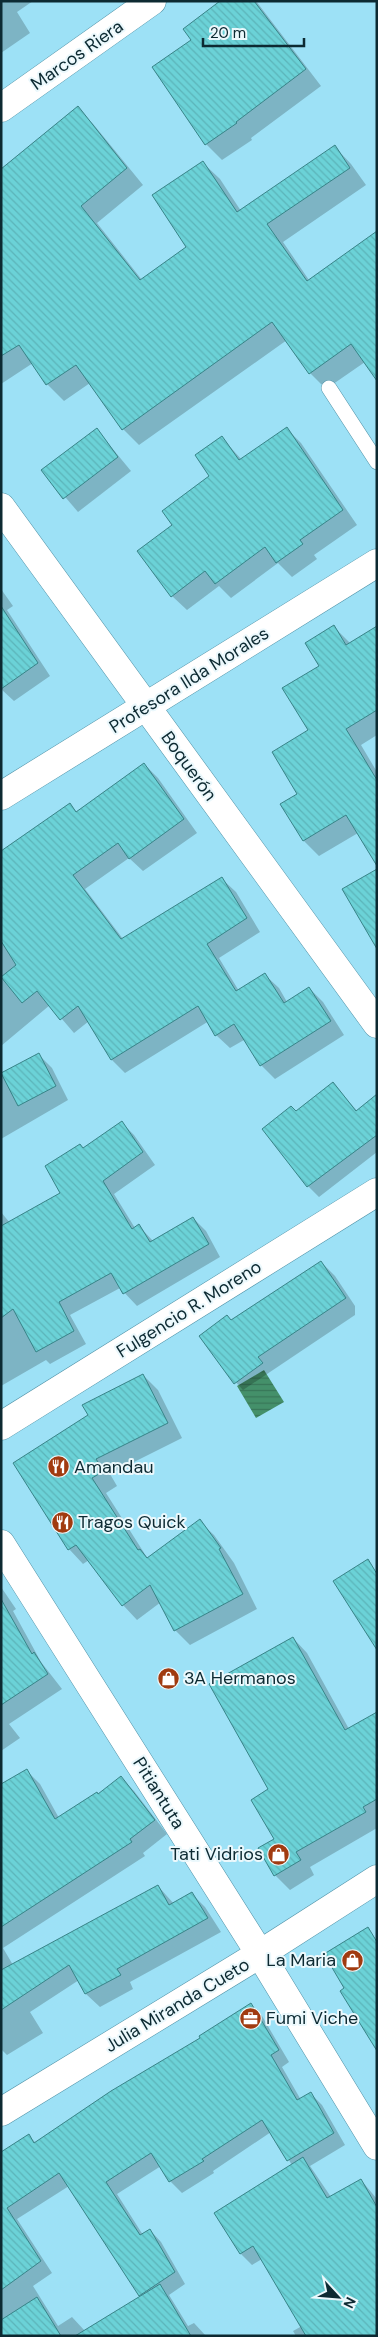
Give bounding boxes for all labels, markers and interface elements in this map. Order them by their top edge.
street label: Marcos Riera [26,14,128,96]
scale bar [203,15,304,47]
text: 20 m [210,23,246,43]
street label: Profesora Ilda Morales [105,621,273,739]
street label: Boquerón [156,726,222,806]
street label: Fulgencio R. Moreno [112,1255,266,1363]
restaurant icon: Amandau [46,1455,70,1479]
place label: Amandau [74,1455,154,1479]
restaurant icon: Tragos Quick [50,1510,74,1534]
place label: Tragos Quick [78,1510,186,1534]
shop icon: 3A Hermanos [156,1666,180,1690]
place label: 3A Hermanos [184,1666,296,1690]
street label: Pitiantuta [127,1753,191,1833]
place label: Tati Vidrios [170,1842,263,1866]
shop icon: Tati Vidrios [267,1842,291,1866]
place label: La Maria [266,1948,336,1972]
shop icon: La Maria [340,1948,364,1972]
street label: Julia Miranda Cueto [100,1952,254,2058]
office icon: Fumi Viche [238,2006,262,2030]
place label: Fumi Viche [266,2006,358,2030]
north arrow [313,2272,363,2322]
text: N [339,2294,360,2311]

